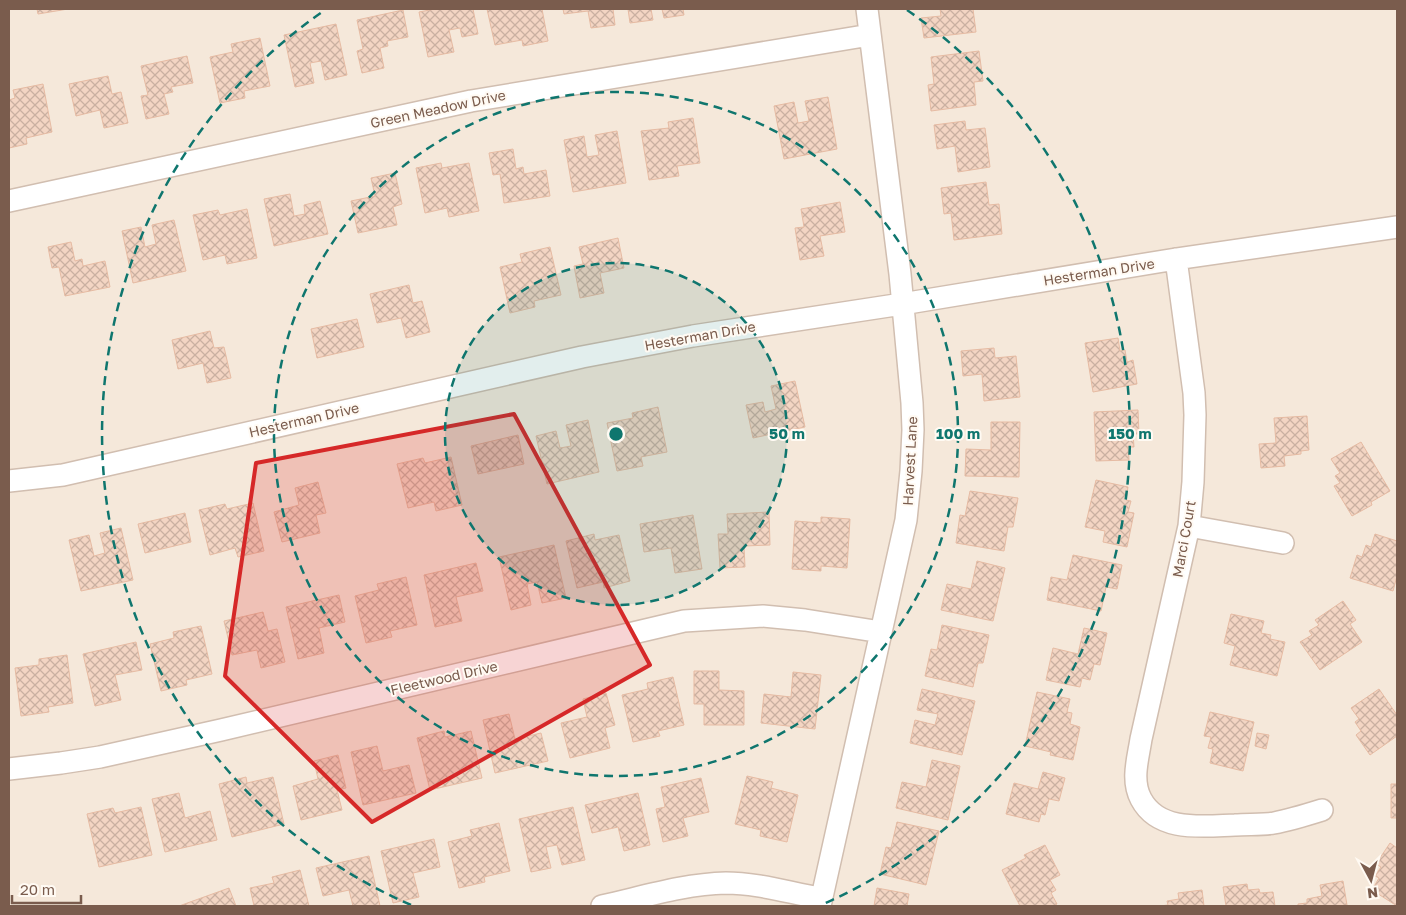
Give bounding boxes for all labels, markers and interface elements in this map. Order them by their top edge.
street label: Green Meadow Drive [369,86,507,131]
street label: Hesterman Drive [1042,254,1156,289]
street label: Hesterman Drive [643,317,757,354]
street label: Hesterman Drive [247,399,361,440]
street label: Harvest Lane [899,416,920,506]
text: 50 m [769,424,805,442]
text: 100 m [936,424,980,442]
text: 150 m [1108,424,1152,442]
centre of rings [607,425,625,443]
street label: Marci Court [1168,499,1199,579]
street label: Fleetwood Drive [389,657,499,698]
north arrow [1346,855,1396,905]
scale bar [12,872,81,904]
text: 20 m [20,880,55,898]
text: N [1366,884,1379,902]

